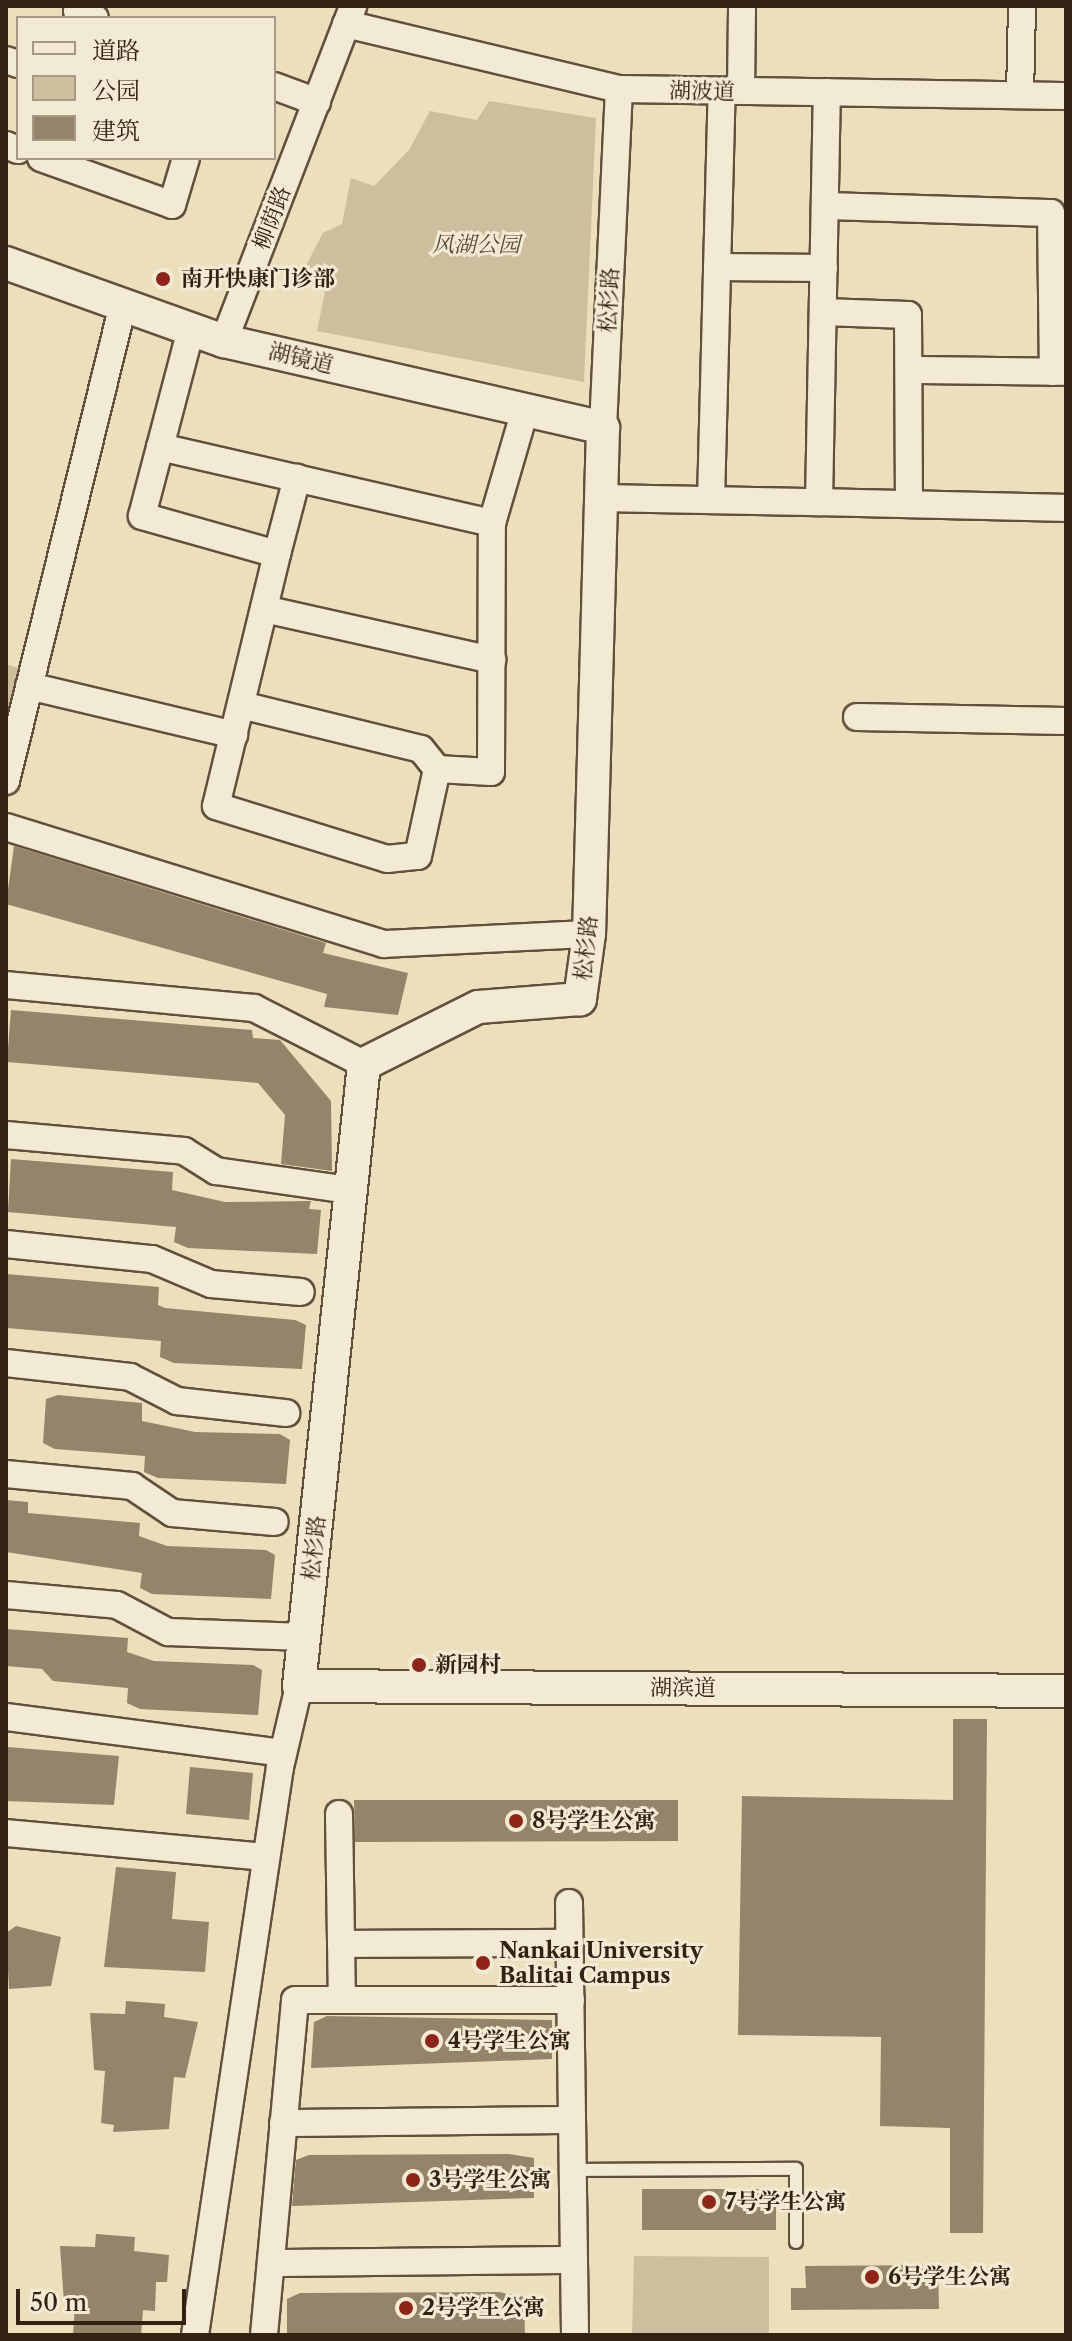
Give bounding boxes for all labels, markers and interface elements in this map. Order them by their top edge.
legend [16,16,276,160]
text: 道路 [92,36,140,65]
text: 公园 [92,76,140,105]
street label: 湖波道 [669,77,735,105]
text: 建筑 [92,116,140,145]
street label: 柳荫路 [248,182,296,254]
park label: 风湖公园 [432,232,520,258]
place label: 南开快康门诊部 [181,266,335,292]
street label: 松杉路 [594,266,624,334]
marker: 南开快康门诊部 [152,268,174,290]
street label: 湖镜道 [266,338,336,378]
street label: 松杉路 [569,914,603,982]
street label: 松杉路 [297,1514,331,1582]
place label: 新园村 [435,1652,501,1678]
marker: 新园村 [410,1656,428,1674]
street label: 湖滨道 [650,1675,716,1701]
place label: 8号学生公寓 [532,1808,656,1834]
marker: 8号学生公寓 [507,1812,525,1830]
place label: Nankai University Balitai Campus [499,1937,703,1988]
marker: Nankai University Balitai Campus [474,1954,492,1972]
place label: 4号学生公寓 [448,2028,571,2054]
marker: 4号学生公寓 [423,2032,441,2050]
place label: 3号学生公寓 [429,2167,551,2193]
marker: 3号学生公寓 [404,2171,422,2189]
place label: 7号学生公寓 [725,2189,846,2215]
marker: 7号学生公寓 [700,2193,718,2211]
place label: 6号学生公寓 [888,2264,1011,2290]
marker: 6号学生公寓 [863,2268,881,2286]
scale bar [20,2273,190,2323]
text: 50 m [30,2288,87,2317]
place label: 2号学生公寓 [422,2295,545,2321]
marker: 2号学生公寓 [397,2299,415,2317]

